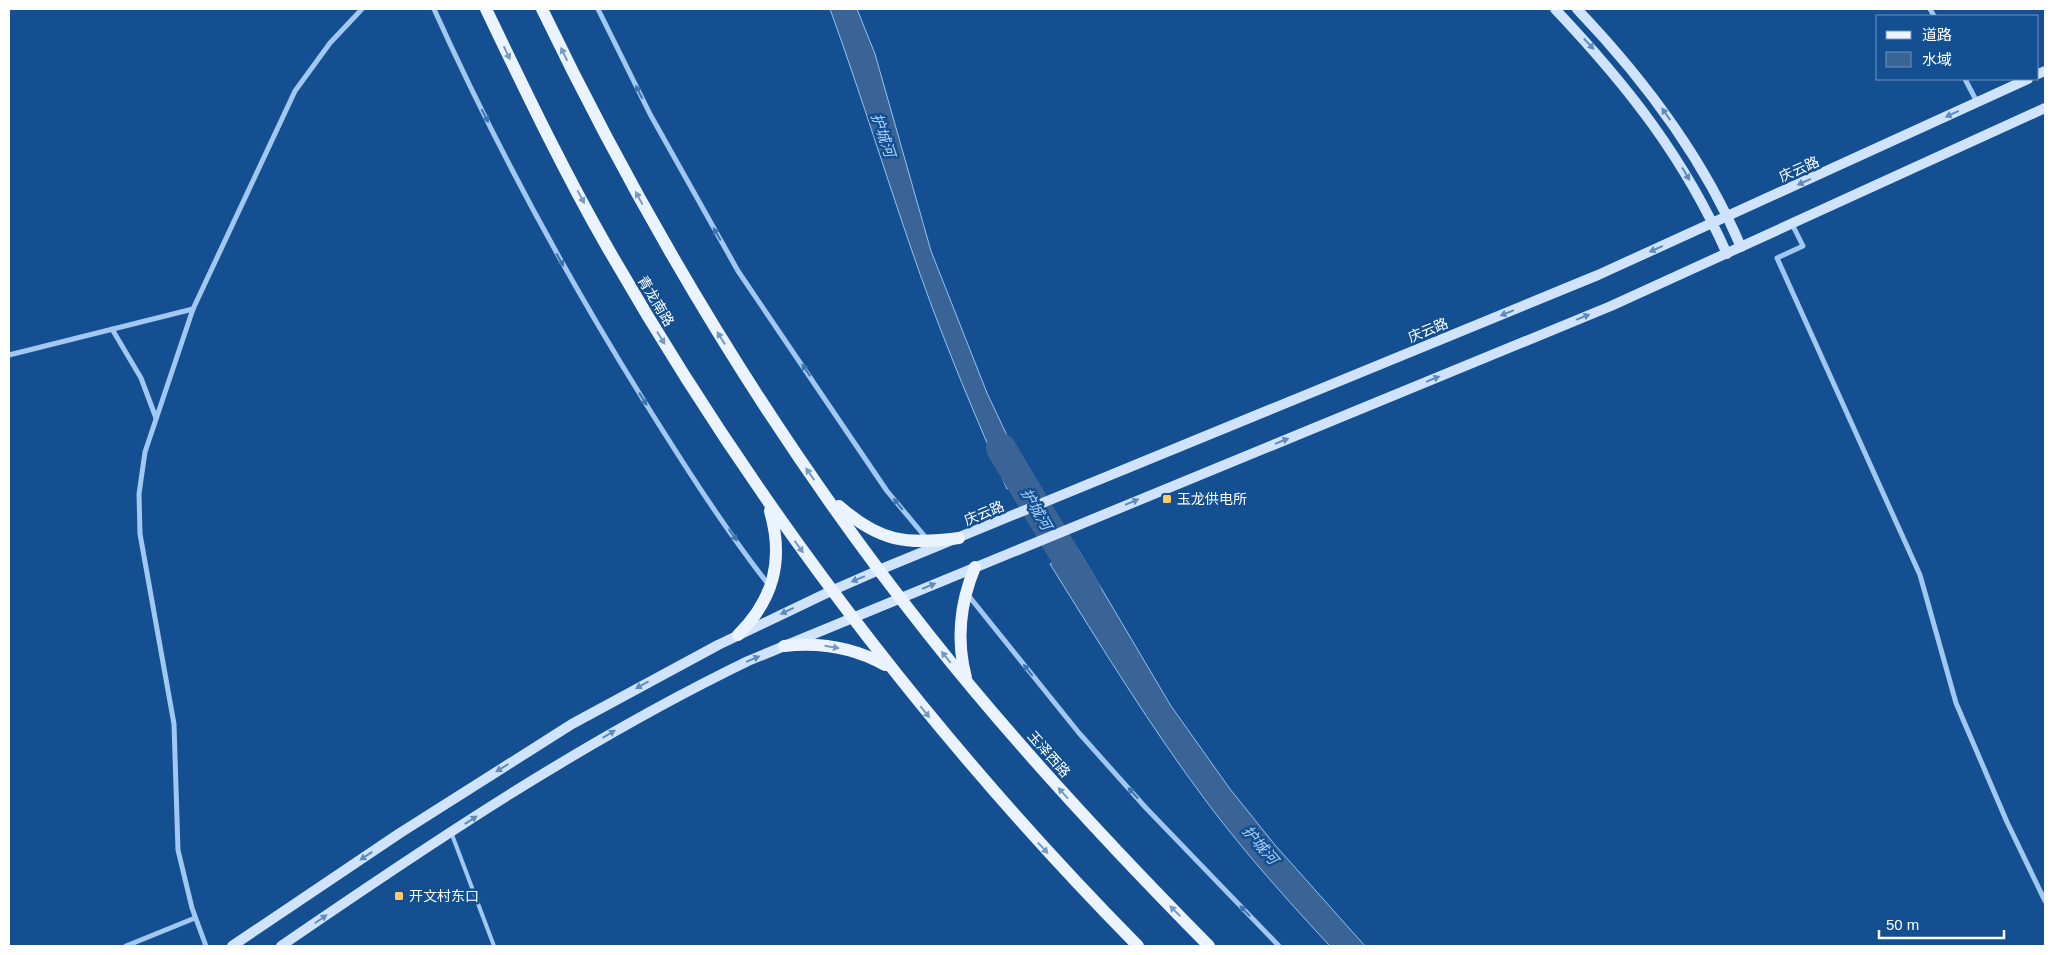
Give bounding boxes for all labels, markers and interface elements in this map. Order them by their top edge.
legend [1876,15,2039,80]
text: 道路 [1922,26,1952,43]
one-way arrow [1583,38,1595,50]
one-way arrow [503,46,511,60]
one-way arrow [560,46,568,61]
text: 水域 [1922,51,1952,68]
one-way arrow [635,84,643,99]
one-way arrow [1661,107,1671,121]
one-way arrow [481,109,489,123]
one-way arrow [1945,110,1959,118]
water label: 护城河 [868,111,900,162]
street label: 庆云路 [1777,153,1821,185]
one-way arrow [1681,167,1690,181]
one-way arrow [1797,178,1811,186]
one-way arrow [576,191,585,204]
one-way arrow [635,191,643,205]
one-way arrow [712,228,721,241]
one-way arrow [1649,245,1663,253]
one-way arrow [556,253,565,266]
street label: 青龙南路 [635,273,677,329]
one-way arrow [1499,309,1514,317]
one-way arrow [1576,313,1590,321]
street label: 庆云路 [1406,315,1450,345]
one-way arrow [716,331,726,345]
one-way arrow [657,332,666,345]
one-way arrow [801,363,810,377]
one-way arrow [1426,375,1441,383]
one-way arrow [639,393,648,406]
one-way arrow [1275,436,1290,444]
one-way arrow [805,467,815,481]
water label: 护城河 [1018,485,1057,535]
place label: 玉龙供电所 [1177,491,1247,507]
marker: 玉龙供电所 [1161,493,1173,505]
one-way arrow [892,498,903,511]
street label: 庆云路 [962,498,1006,528]
one-way arrow [1125,498,1139,506]
one-way arrow [728,528,738,542]
one-way arrow [794,540,804,554]
one-way arrow [851,576,865,584]
one-way arrow [922,582,936,590]
one-way arrow [779,607,794,615]
one-way arrow [824,643,840,651]
one-way arrow [941,650,952,663]
one-way arrow [746,654,760,662]
one-way arrow [1022,663,1033,676]
one-way arrow [634,681,649,689]
one-way arrow [920,705,931,718]
street label: 玉泽西路 [1025,728,1073,780]
one-way arrow [603,729,616,738]
one-way arrow [495,763,509,772]
one-way arrow [1057,788,1069,800]
one-way arrow [1127,788,1139,800]
one-way arrow [465,815,478,824]
water label: 护城河 [1239,822,1284,869]
one-way arrow [1037,841,1049,853]
one-way arrow [359,851,372,861]
place label: 开文村东口 [409,888,479,904]
marker: 开文村东口 [393,890,405,902]
one-way arrow [1169,906,1181,918]
one-way arrow [1239,906,1251,918]
scale bar [1879,908,2004,940]
one-way arrow [314,914,328,924]
text: 50 m [1886,916,1919,933]

